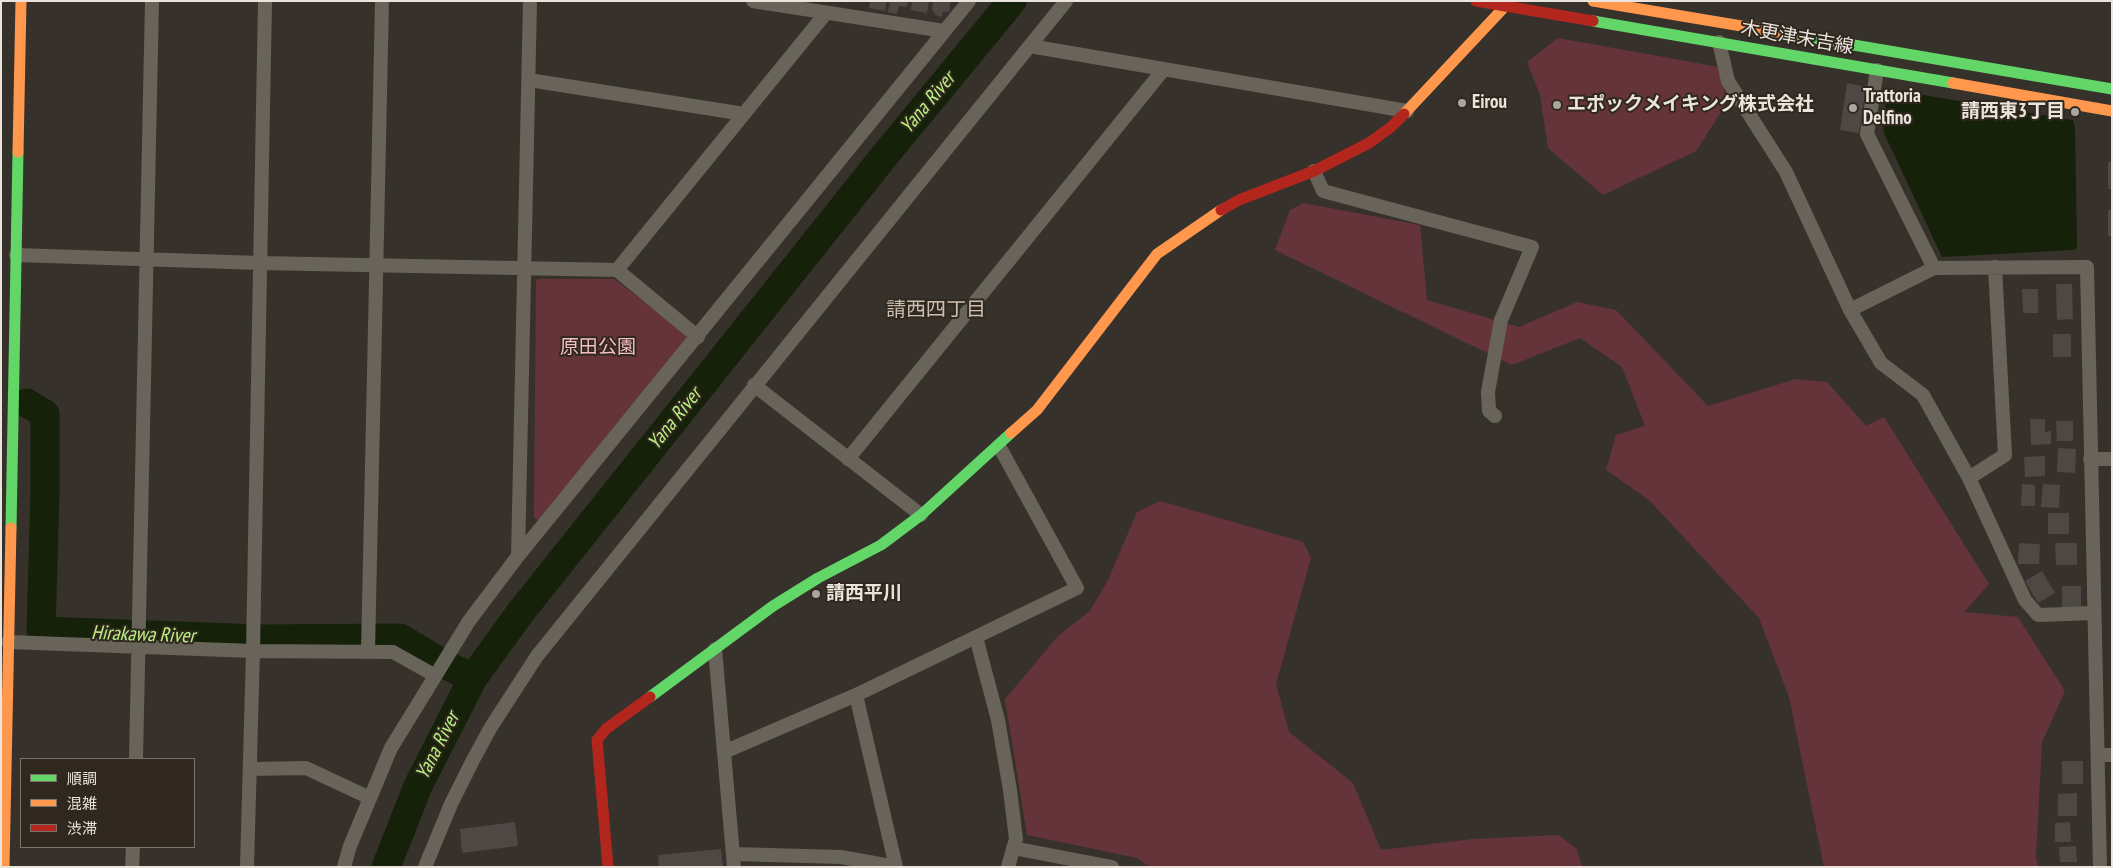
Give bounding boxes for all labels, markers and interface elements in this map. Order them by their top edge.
street label: 木更津末吉線 [1739,17,1855,59]
water label: Yana River [896,68,960,138]
place label: Trattoria Delfino [1863,86,1921,130]
place label: Eirou [1472,92,1507,114]
place label: エポックメイキング株式会社 [1567,94,1814,116]
marker: Eirou [1456,97,1468,109]
marker: エポックメイキング株式会社 [1551,99,1563,111]
place label: 請西東3丁目 [1961,101,2065,123]
marker: Trattoria Delfino [1847,102,1859,114]
marker: 請西東3丁目 [2069,106,2081,118]
district label: 請西四丁目 [886,298,986,322]
park label: 原田公園 [560,337,636,359]
water label: Yana River [643,383,707,455]
place label: 請西平川 [826,583,902,605]
marker: 請西平川 [810,588,822,600]
water label: Hirakawa River [91,621,195,649]
water label: Yana River [411,708,465,784]
legend [20,758,195,848]
text: 順調 [67,769,97,788]
text: 混雑 [67,794,97,813]
text: 渋滞 [67,819,97,838]

